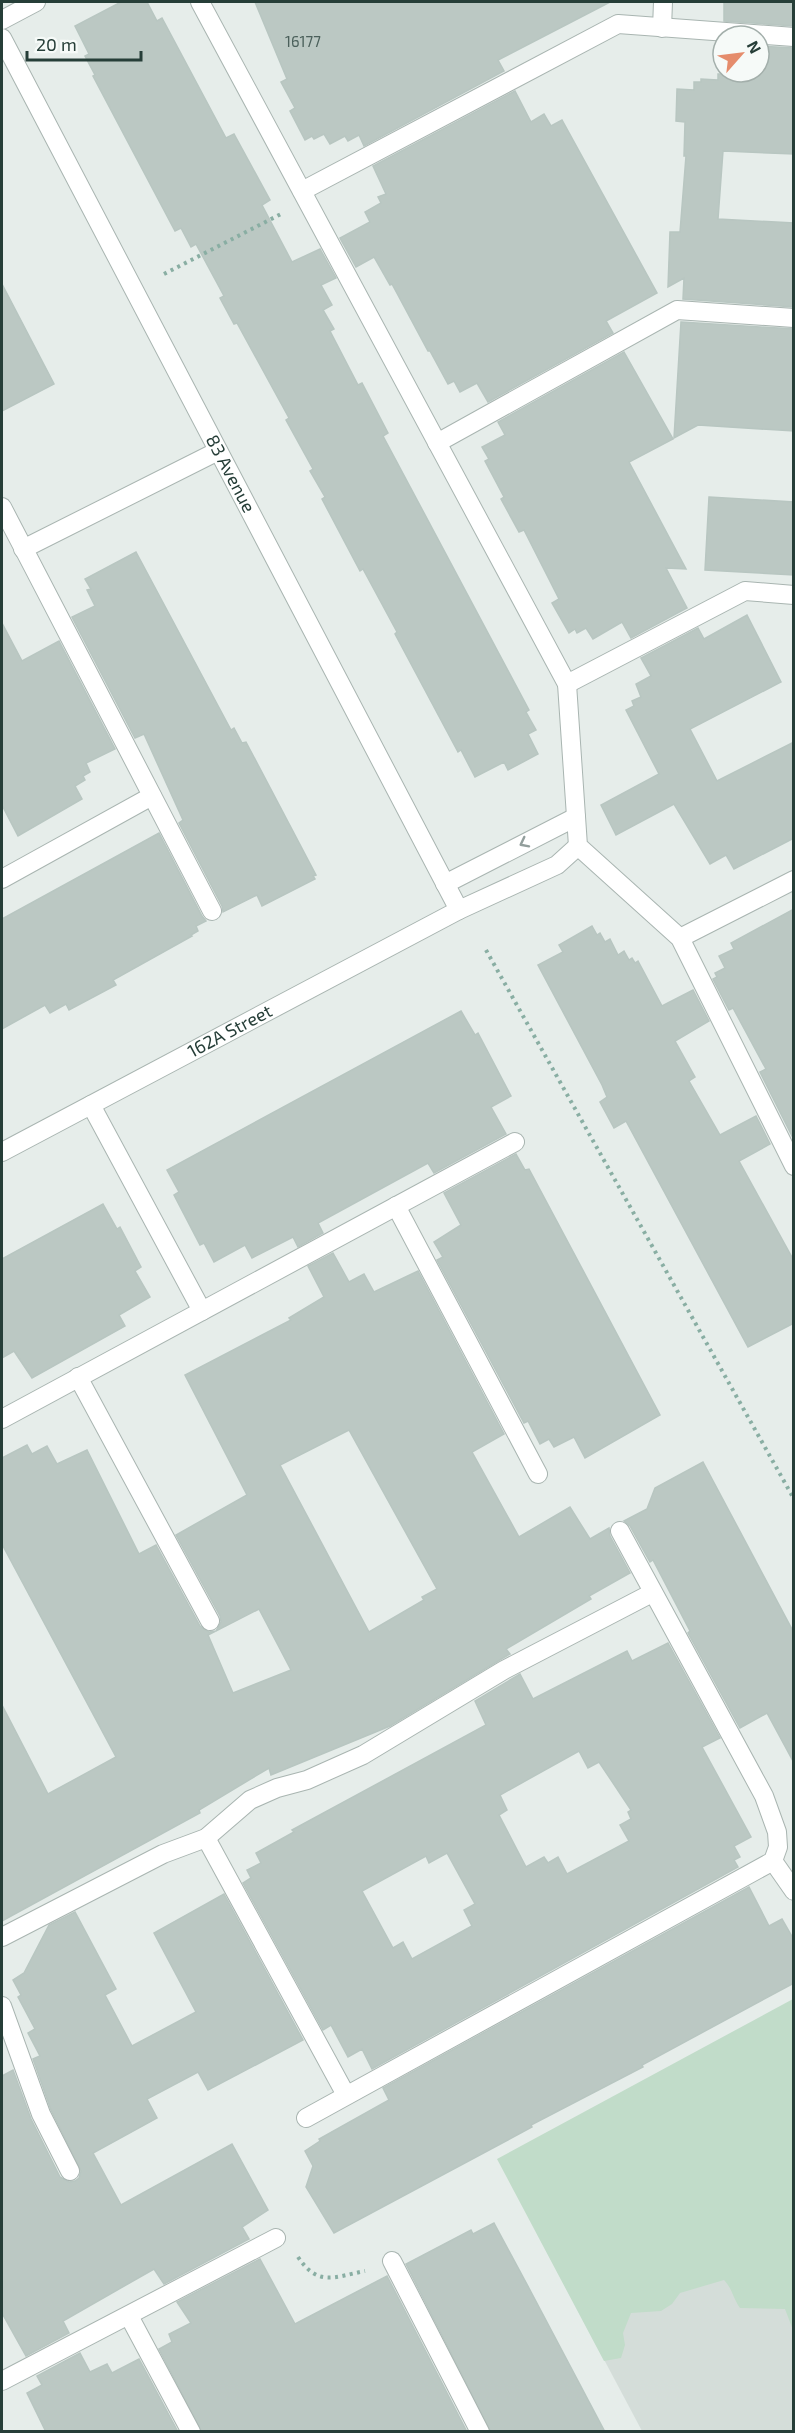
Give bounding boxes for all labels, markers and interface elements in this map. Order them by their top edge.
scale bar [27,24,141,62]
north arrow [711,24,771,84]
house number: 16177 [285,32,321,50]
text: 20 m [36,33,77,55]
text: N [744,37,766,56]
street label: 83 Avenue [202,431,261,516]
one-way arrow [519,836,530,848]
street label: 162A Street [184,999,276,1062]

